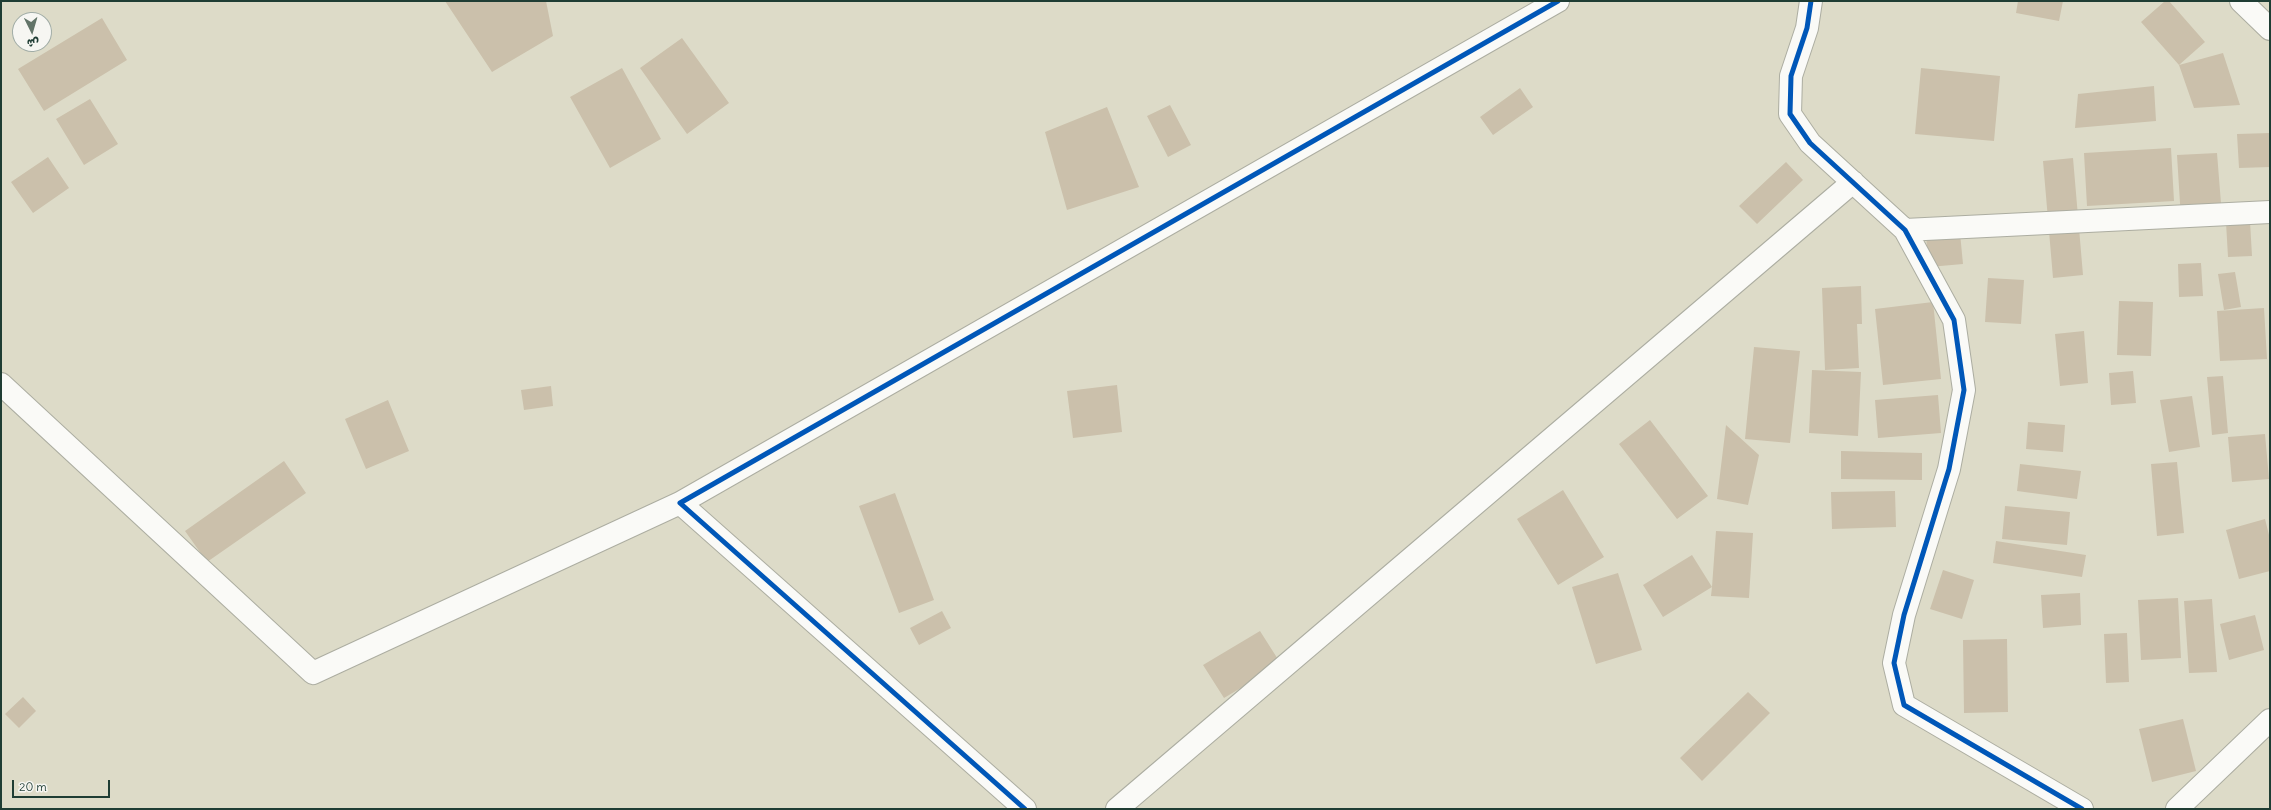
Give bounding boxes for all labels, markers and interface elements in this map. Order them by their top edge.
north arrow [12,12,52,52]
text: ش [26,35,40,50]
scale bar [14,772,112,798]
text: 20 m [19,779,47,794]

